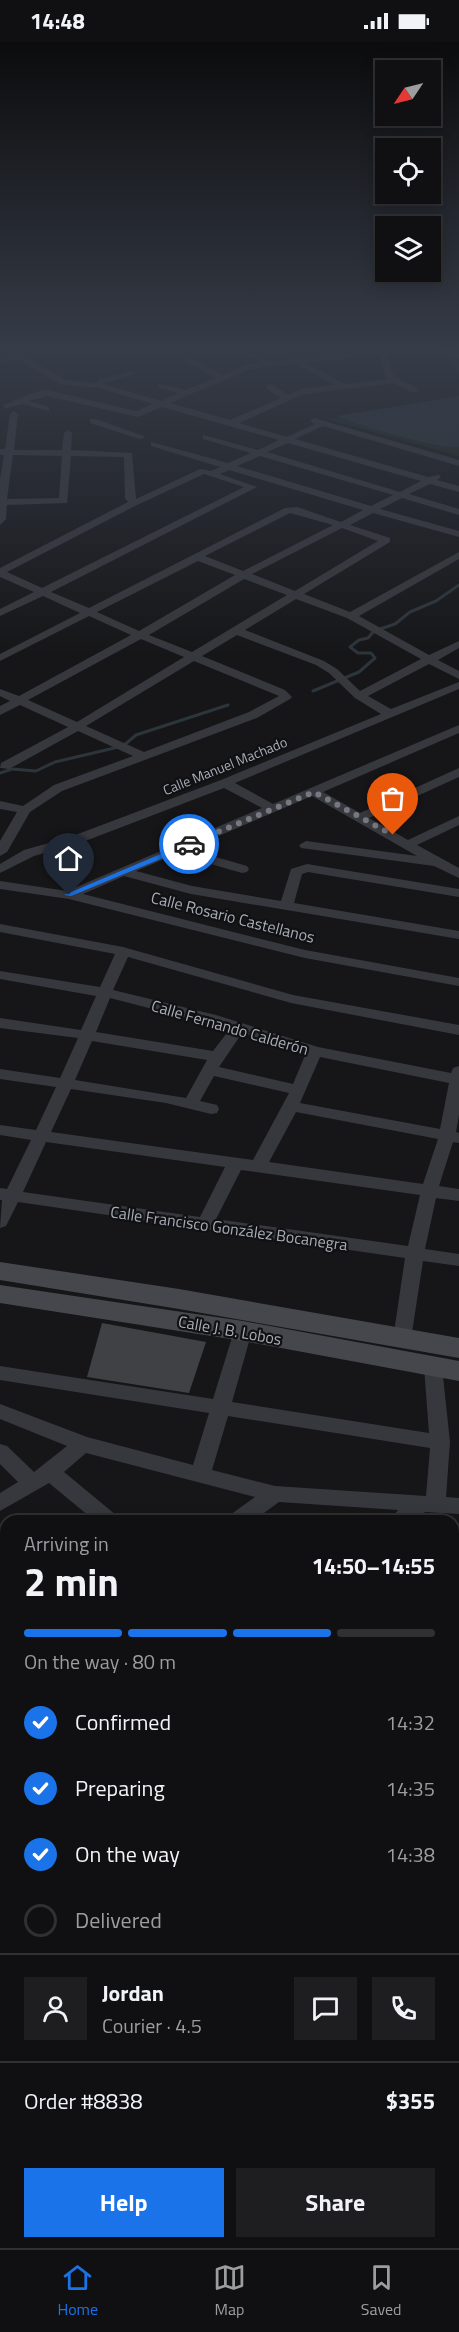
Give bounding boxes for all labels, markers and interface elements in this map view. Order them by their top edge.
text: 14:48 [30,4,85,38]
north arrow [375,60,441,126]
map controls [375,60,441,282]
button: locate [375,138,441,204]
button: layers [375,216,441,282]
street label: Calle Manuel Machado [159,731,290,800]
pin [367,773,418,835]
icon: bag [376,782,409,815]
courier [159,814,219,874]
icon: car [173,828,206,861]
pin [43,833,94,895]
icon: home [52,842,85,875]
street label: Calle Rosario Castellanos [149,885,317,949]
street label: Calle Fernando Calderón [149,993,311,1061]
street label: Calle Francisco González Bocanegra [109,1199,349,1257]
street label: Calle J. B. Lobos [176,1309,284,1351]
text: Arriving in [24,1528,109,1559]
text: 14:50–14:55 [312,1549,435,1583]
text: 2 min [24,1552,119,1611]
text: On the way · 80 m [24,1646,176,1677]
text: Confirmed [75,1705,171,1739]
icon: check [24,1706,57,1739]
text: 14:32 [386,1707,435,1738]
text: Preparing [75,1771,165,1805]
icon: check [24,1772,57,1805]
text: 14:35 [386,1773,435,1804]
text: On the way [75,1837,180,1871]
icon: check [24,1838,57,1871]
text: 14:38 [386,1839,435,1870]
text: Delivered [75,1903,162,1937]
text: Jordan [102,1976,164,2010]
button: person [24,1977,87,2040]
button: chat [294,1977,357,2040]
button: phone [372,1977,435,2040]
text: Courier · 4.5 [102,2010,202,2041]
text: Order #8838 [24,2084,143,2118]
text: $355 [386,2084,435,2118]
button: Help [24,2168,224,2237]
button: Share [236,2168,435,2237]
tab: Home [57,2261,98,2321]
tab: Map [213,2261,246,2321]
tab: Saved [361,2261,402,2321]

